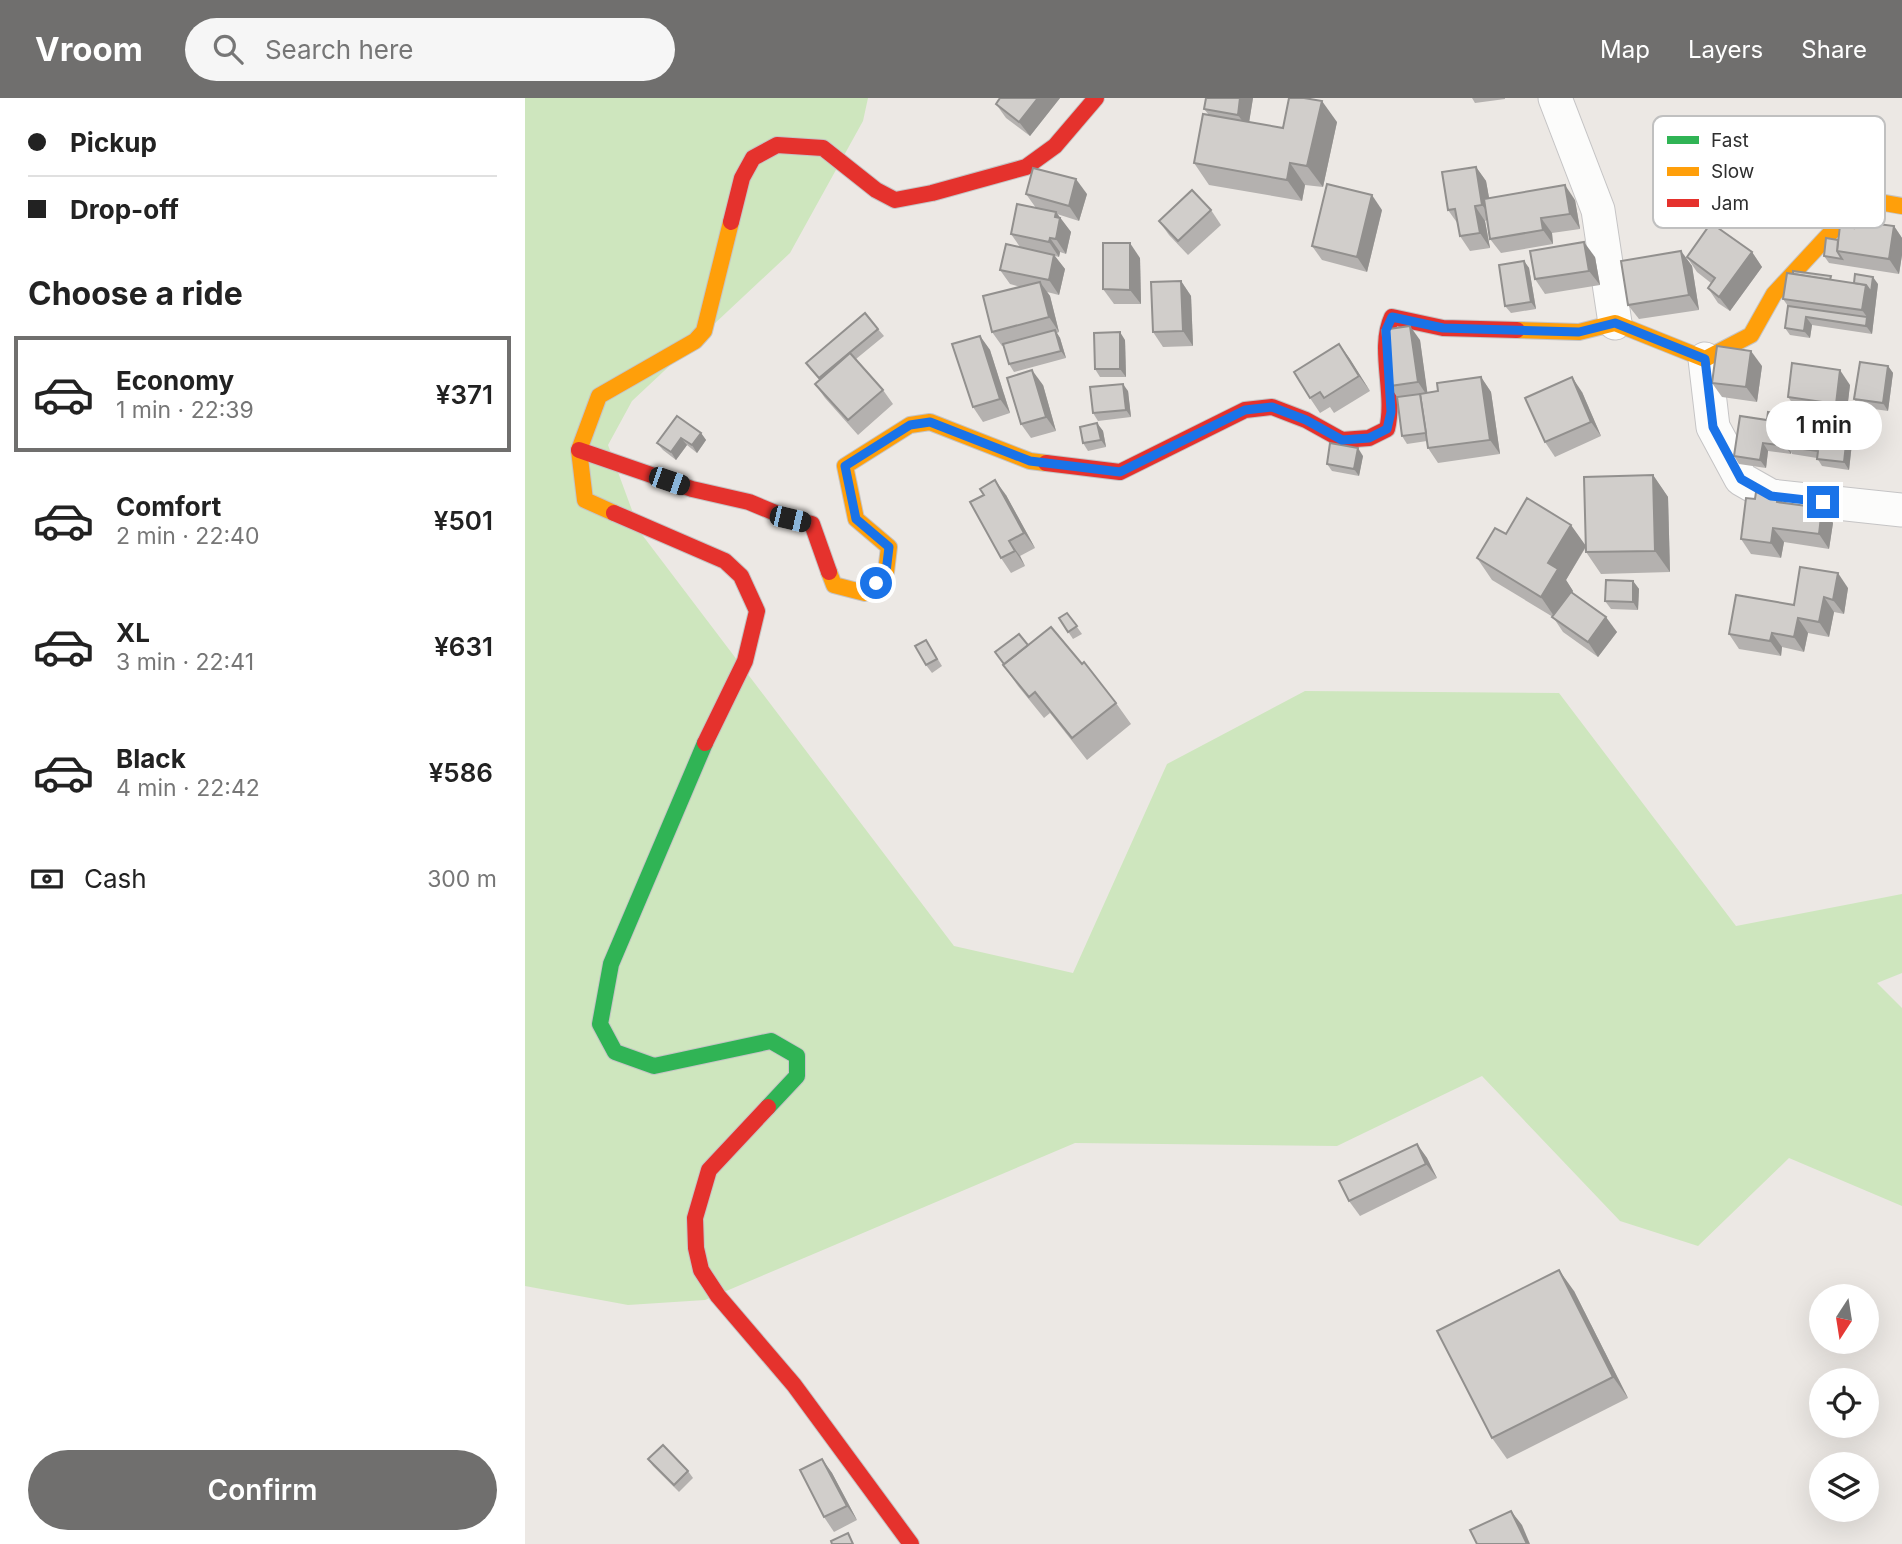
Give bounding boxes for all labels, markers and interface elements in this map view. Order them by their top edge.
search box [185,18,675,81]
text: Vroom [35,29,143,69]
icon: search [209,30,247,68]
text: Search here [265,34,414,65]
text: Map [1600,35,1650,64]
text: Layers [1688,35,1763,64]
text: Share [1801,35,1867,64]
legend [1653,116,1885,228]
text: Pickup [70,127,157,158]
text: Fast [1711,129,1749,152]
text: Slow [1711,160,1754,183]
text: Jam [1711,192,1749,215]
text: Drop-off [70,194,179,225]
text: Choose a ride [28,274,243,313]
icon: car [32,363,95,426]
text: Economy [116,365,234,396]
text: ¥371 [436,379,493,410]
text: 1 min · 22:39 [116,396,254,424]
callout: 1 min [1765,400,1881,450]
text: 1 min [1796,411,1852,439]
car [646,464,693,498]
route end [1807,486,1839,518]
icon: car [32,489,95,552]
text: Comfort [116,491,221,522]
car [768,504,813,534]
text: ¥501 [434,505,493,536]
text: 2 min · 22:40 [116,522,259,550]
route start [860,567,892,599]
icon: car [32,615,95,678]
text: XL [116,617,150,648]
text: ¥631 [434,631,493,662]
text: 3 min · 22:41 [116,648,254,676]
icon: car [32,741,95,804]
text: Black [116,743,186,774]
text: ¥586 [429,757,493,788]
text: 4 min · 22:42 [116,774,260,802]
icon: cash [28,860,66,898]
text: Cash [84,863,147,894]
text: 300 m [427,865,497,893]
north arrow [1809,1284,1879,1354]
map controls [1809,1284,1879,1522]
button: locate [1809,1368,1879,1438]
button: Confirm [28,1450,497,1530]
button: layers [1809,1452,1879,1522]

